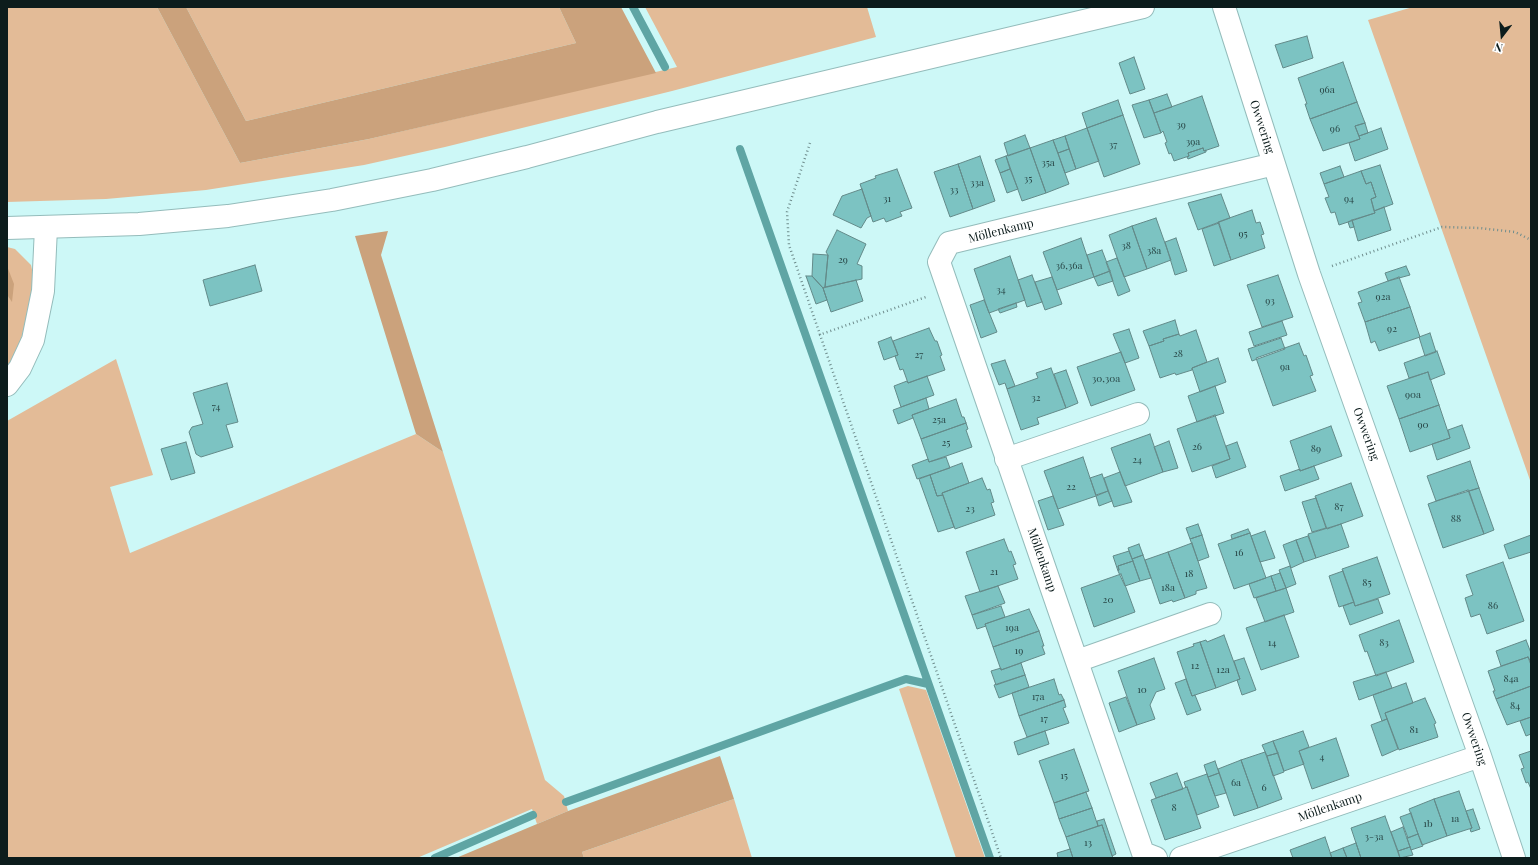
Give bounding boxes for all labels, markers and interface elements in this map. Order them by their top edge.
north arrow [1482,16,1522,56]
text: N [1493,40,1504,56]
house number: 96a [1319,84,1335,96]
street label: Owwering [1247,98,1277,156]
house number: 39 [1176,119,1186,131]
house number: 96 [1330,123,1340,135]
house number: 39a [1186,136,1200,148]
house number: 37 [1109,139,1117,151]
house number: 35a [1041,157,1055,169]
house number: 35 [1024,173,1032,185]
house number: 33a [970,177,984,189]
house number: 33 [949,184,959,196]
house number: 31 [883,193,891,205]
house number: 94 [1344,193,1354,205]
street label: Möllenkamp [967,216,1035,246]
house number: 95 [1238,228,1248,240]
house number: 38 [1121,240,1131,252]
house number: 38a [1147,245,1161,257]
house number: 29 [838,254,848,266]
house number: 36,36a [1056,260,1082,272]
house number: 34 [996,284,1006,296]
house number: 92a [1376,291,1390,303]
house number: 93 [1265,295,1275,307]
house number: 92 [1387,323,1397,335]
house number: 28 [1173,348,1183,360]
house number: 27 [915,349,923,361]
house number: 9a [1280,361,1290,373]
house number: 30,30a [1092,373,1120,385]
house number: 90a [1405,389,1421,401]
house number: 32 [1031,392,1041,404]
house number: 74 [212,401,220,413]
street label: Owwering [1350,405,1382,463]
house number: 25a [932,414,946,426]
house number: 90 [1417,419,1429,431]
house number: 25 [942,437,950,449]
house number: 26 [1192,441,1202,453]
house number: 89 [1311,443,1321,455]
house number: 24 [1132,454,1142,466]
house number: 22 [1066,481,1076,493]
house number: 87 [1334,501,1344,513]
house number: 23 [965,503,975,515]
house number: 88 [1451,513,1461,525]
street label: Möllenkamp [1024,526,1060,594]
house number: 16 [1235,547,1243,559]
house number: 21 [990,566,998,578]
house number: 18 [1185,568,1193,580]
house number: 85 [1362,577,1372,589]
house number: 18a [1161,582,1175,594]
house number: 20 [1103,594,1113,606]
house number: 86 [1488,600,1498,612]
house number: 19a [1005,622,1019,634]
house number: 14 [1268,637,1276,649]
house number: 83 [1379,637,1389,649]
house number: 19 [1015,645,1023,657]
house number: 12 [1191,660,1199,672]
house number: 12a [1216,664,1230,676]
house number: 84a [1503,673,1519,685]
house number: 10 [1137,684,1147,696]
house number: 17a [1032,691,1044,703]
house number: 84 [1510,700,1520,712]
street label: Owwering [1458,710,1490,768]
house number: 17 [1040,713,1048,725]
house number: 81 [1410,724,1418,736]
house number: 4 [1320,751,1324,763]
house number: 15 [1060,770,1068,782]
house number: 6a [1231,777,1241,789]
house number: 6 [1261,782,1267,794]
street label: Möllenkamp [1296,789,1364,825]
house number: 8 [1171,802,1177,814]
house number: 1a [1451,813,1459,825]
house number: 1b [1423,818,1433,830]
house number: 3-3a [1365,831,1383,843]
house number: 13 [1084,837,1092,849]

